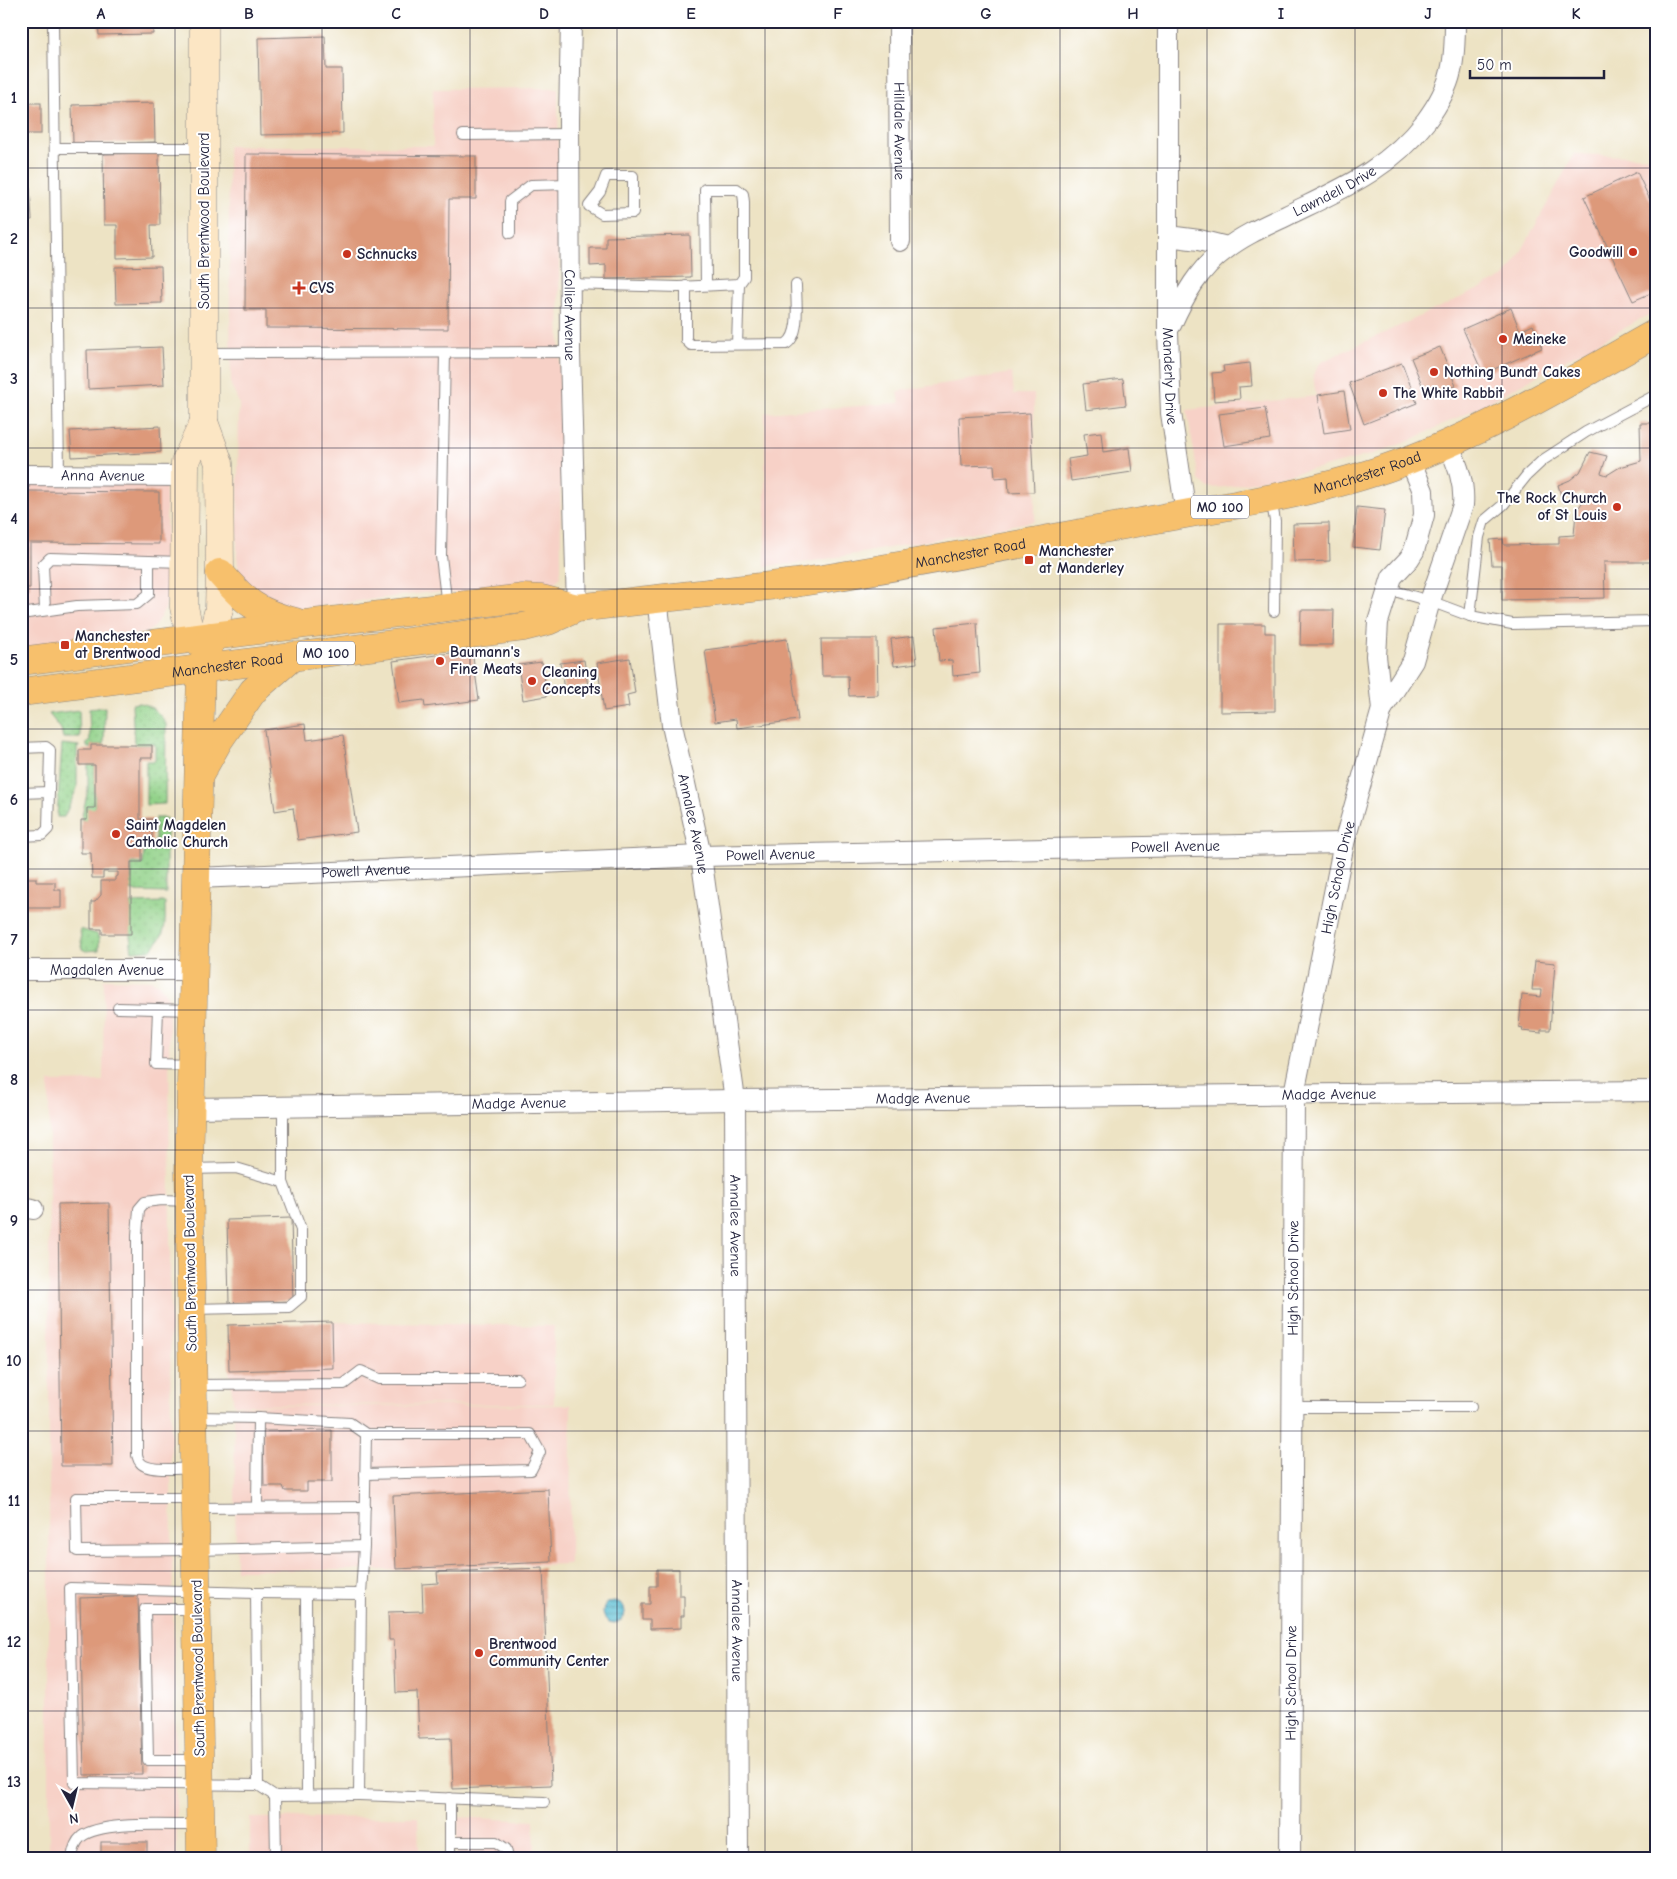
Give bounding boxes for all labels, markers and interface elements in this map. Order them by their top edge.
text: A [97,5,106,23]
text: B [244,5,254,23]
text: C [391,5,401,23]
text: D [539,5,549,23]
text: E [686,5,696,23]
text: F [833,5,843,23]
text: G [980,5,992,23]
text: H [1127,5,1139,23]
text: I [1278,5,1284,23]
text: J [1424,5,1432,23]
text: K [1571,5,1581,23]
scale bar [1470,48,1603,80]
text: 50 m [1477,56,1512,74]
street label: Hilldale Avenue [890,82,909,181]
text: 1 [11,89,17,107]
street label: South Brentwood Boulevard [195,133,213,309]
street label: Lawndell Drive [1290,161,1380,220]
text: 2 [10,230,18,248]
place label: Goodwill [1569,243,1623,261]
place label: Schnucks [357,245,417,263]
marker: Goodwill [1627,246,1639,258]
marker: Schnucks [341,248,353,260]
street label: Collier Avenue [561,269,579,361]
place label: CVS [309,279,334,297]
marker: CVS [293,282,305,294]
street label: Manderly Drive [1159,327,1182,426]
place label: Meineke [1513,330,1566,348]
marker: Meineke [1497,333,1509,345]
place label: Nothing Bundt Cakes [1444,363,1580,381]
marker: Nothing Bundt Cakes [1428,366,1440,378]
text: 3 [10,370,18,388]
place label: The White Rabbit [1393,384,1505,402]
marker: The White Rabbit [1377,387,1389,399]
street label: Manchester Road [1311,447,1424,498]
street label: Anna Avenue [61,466,145,485]
place label: The Rock Church of St Louis [1497,489,1607,524]
road number: MO 100 [1191,496,1249,518]
marker: The Rock Church of St Louis [1611,501,1623,513]
text: 4 [10,510,18,528]
street label: Manchester Road [913,534,1027,572]
place label: Manchester at Manderley [1039,542,1124,577]
marker: Manchester at Manderley [1023,554,1035,566]
place label: Manchester at Brentwood [75,627,161,662]
marker: Manchester at Brentwood [59,639,71,651]
road number: MO 100 [297,641,355,664]
place label: Baumann's Fine Meats [450,643,522,678]
street label: Manchester Road [170,649,284,681]
text: 5 [10,651,18,669]
marker: Baumann's Fine Meats [434,655,446,667]
place label: Cleaning Concepts [542,663,600,698]
marker: Cleaning Concepts [526,675,538,687]
street label: Annalee Avenue [674,772,712,876]
text: 6 [10,791,18,809]
place label: Saint Magdelen Catholic Church [126,816,228,851]
street label: High School Drive [1317,818,1359,936]
marker: Saint Magdelen Catholic Church [110,828,122,840]
street label: Powell Avenue [1131,836,1221,856]
street label: Powell Avenue [726,845,816,864]
street label: Powell Avenue [321,860,411,882]
text: 7 [10,931,18,949]
street label: Magdalen Avenue [50,961,164,979]
text: 8 [10,1071,18,1089]
street label: Madge Avenue [1282,1085,1377,1104]
street label: Madge Avenue [876,1089,971,1108]
street label: Madge Avenue [472,1093,567,1113]
street label: Annalee Avenue [726,1174,745,1277]
street label: South Brentwood Boulevard [179,1175,201,1351]
text: 9 [10,1212,18,1230]
street label: High School Drive [1284,1220,1302,1336]
text: 10 [6,1352,22,1370]
text: 11 [8,1492,20,1510]
street label: Annalee Avenue [728,1579,746,1682]
street label: South Brentwood Boulevard [187,1580,209,1756]
street label: High School Drive [1282,1625,1300,1741]
text: 12 [7,1633,21,1651]
place label: Brentwood Community Center [489,1635,609,1670]
marker: Brentwood Community Center [473,1647,485,1659]
text: 13 [7,1773,21,1791]
north arrow [48,1782,98,1832]
text: N [68,1809,79,1827]

